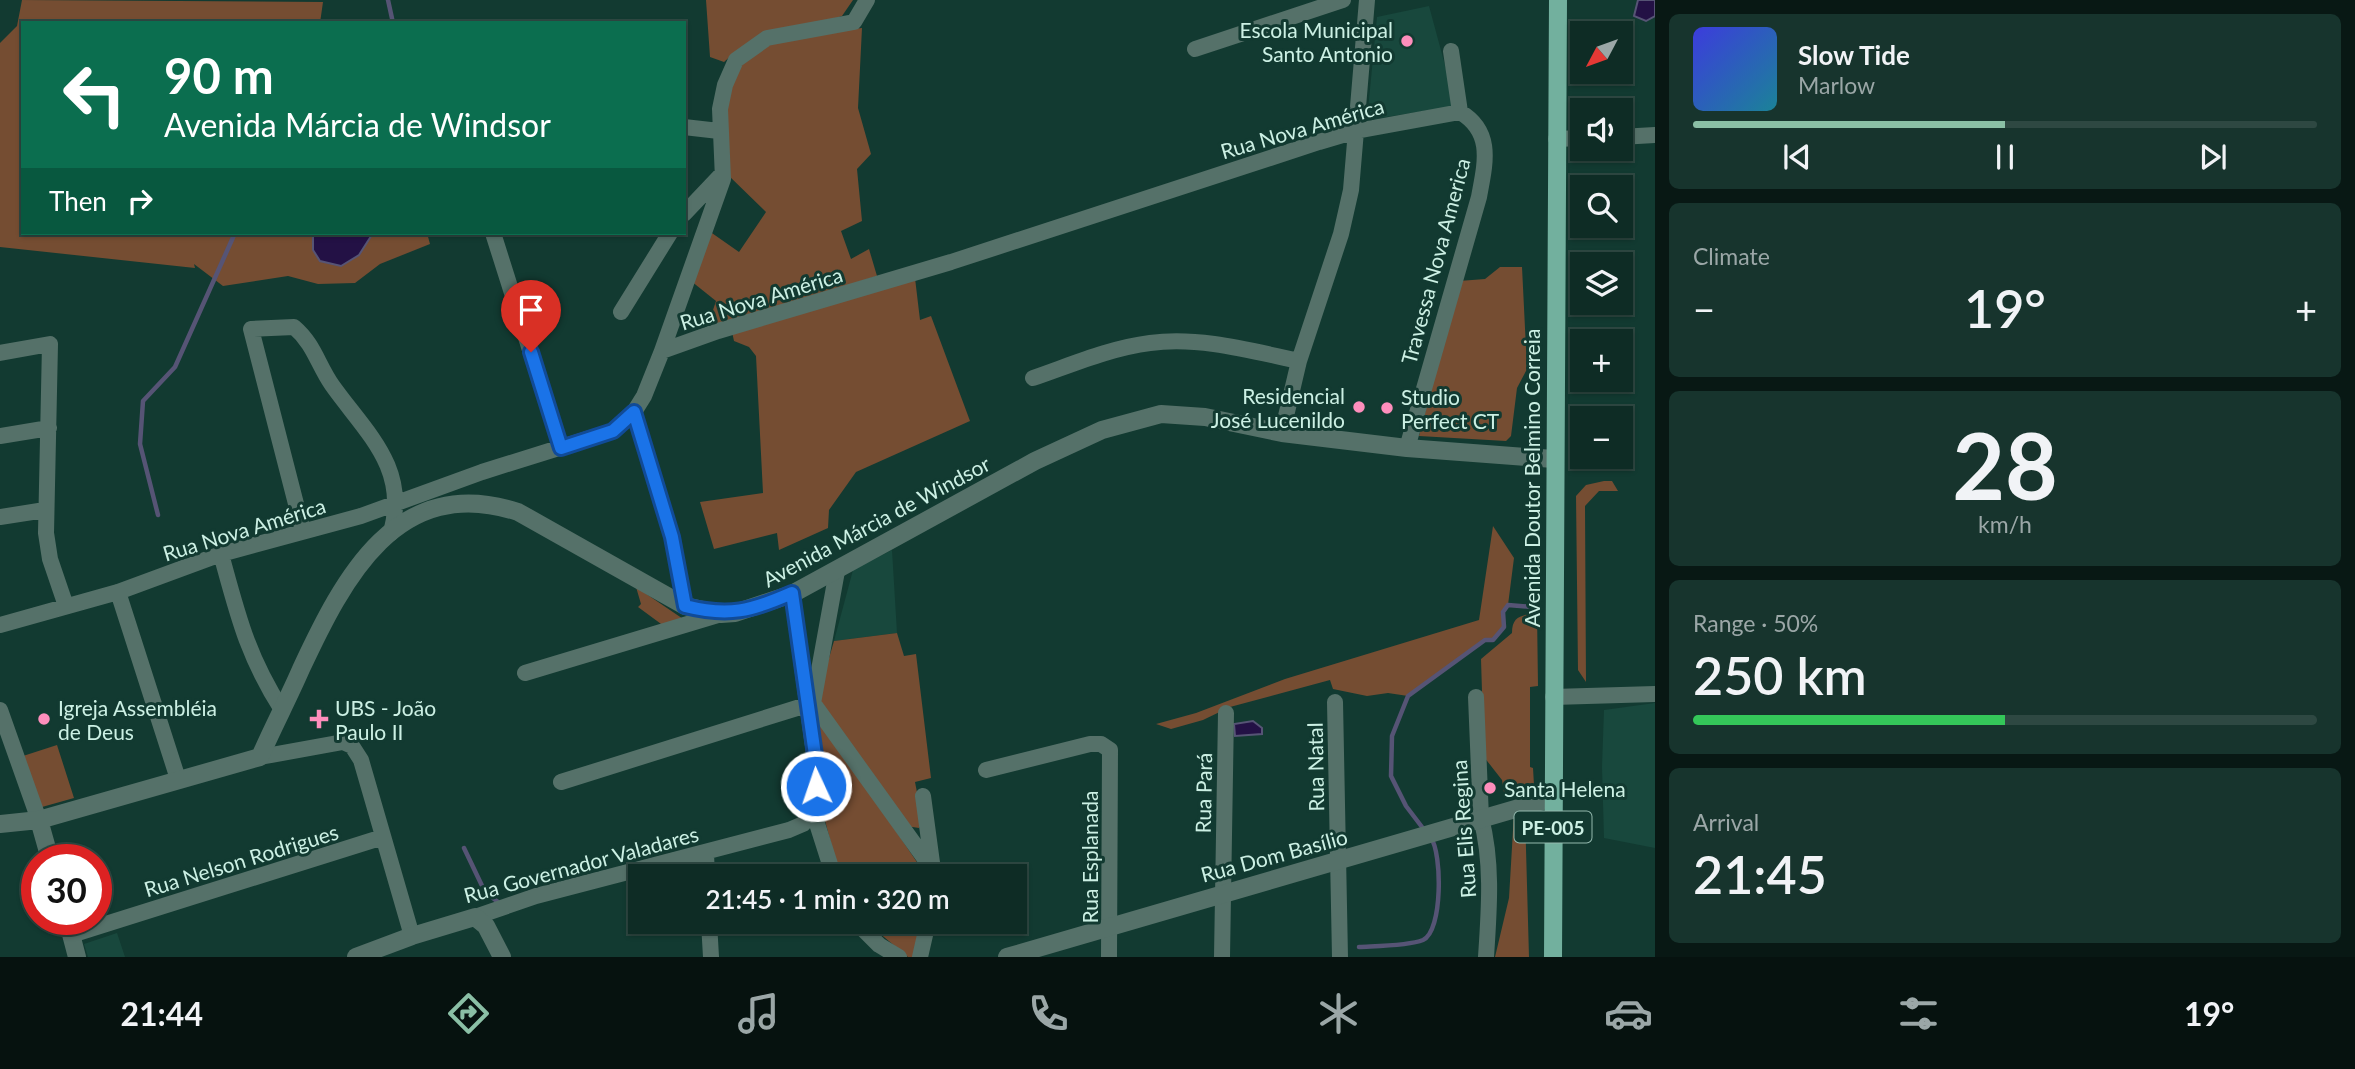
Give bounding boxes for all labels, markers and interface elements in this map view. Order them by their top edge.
place label: Escola Municipal Santo Antonio [1239,17,1393,66]
north arrow [1570,21,1633,84]
map controls [1570,21,1633,469]
marker: Escola Municipal Santo Antonio [1399,33,1415,49]
text: Slow Tide [1798,39,1910,71]
text: 90 m [164,46,274,104]
icon: left [49,49,140,140]
text: Marlow [1798,71,1875,99]
street label: Rua Nova América [1217,93,1387,163]
button: sound [1570,98,1633,161]
text: Avenida Márcia de Windsor [164,105,551,144]
icon: previous [1778,138,1816,176]
icon: pause [1986,138,2024,176]
icon: next [2194,138,2232,176]
street label: Travessa Nova America [1395,155,1475,367]
button: search [1570,175,1633,238]
icon: right [121,182,159,220]
text: Then [49,185,107,217]
text: Climate [1693,242,1770,270]
button: layers [1570,252,1633,315]
street label: Rua Nova América [677,261,845,335]
text: 19° [1964,277,2046,339]
pin [501,280,561,352]
text: − [1693,286,1715,332]
text: + [2295,286,2317,332]
icon: arrive [512,291,550,329]
street label: Avenida Doutor Belmino Correia [1519,329,1544,627]
button: + [1570,329,1633,392]
place label: Residencial José Lucenildo [1211,383,1345,432]
place label: Studio Perfect CT [1401,384,1500,433]
marker: Residencial José Lucenildo [1351,399,1367,415]
marker: Studio Perfect CT [1379,400,1395,416]
button: − [1570,406,1633,469]
text: 28 [1952,410,2058,519]
street label: Avenida Márcia de Windsor [758,450,994,592]
street label: Rua Nova América [160,492,328,566]
text: km/h [1978,510,2032,538]
text: Range · 50% [1693,609,1818,637]
text: 250 km [1693,644,1867,706]
place label: Igreja Assembléia de Deus [58,695,217,744]
place label: UBS - João Paulo II [335,695,436,744]
marker: UBS - João Paulo II [309,709,329,729]
marker: Igreja Assembléia de Deus [36,711,52,727]
street label: Rua Natal [1302,722,1328,812]
position arrow [779,749,853,823]
street label: Rua Pará [1190,752,1216,834]
street label: Rua Elis Regina [1446,759,1480,899]
place label: Santa Helena [1504,776,1626,801]
marker: Santa Helena [1482,780,1498,796]
street label: Rua Esplanada [1077,791,1102,923]
text: Arrival [1693,808,1759,836]
road number: PE-005 [1514,812,1592,842]
street label: Rua Nelson Rodrigues [141,819,341,901]
street label: Rua Governador Valadares [461,821,701,907]
street label: Rua Dom Basílio [1198,823,1350,887]
text: 21:45 [1693,843,1827,905]
speed limit sign: 30 [21,844,112,935]
text: 21:45 · 1 min · 320 m [705,883,950,915]
icon: directions [444,989,493,1038]
icon: music [734,989,783,1038]
icon: phone [1024,989,1073,1038]
icon: climate [1314,989,1363,1038]
icon: car [1604,989,1653,1038]
icon: filters [1894,989,1943,1038]
text: 21:44 [121,994,203,1033]
text: 19° [2184,994,2234,1033]

